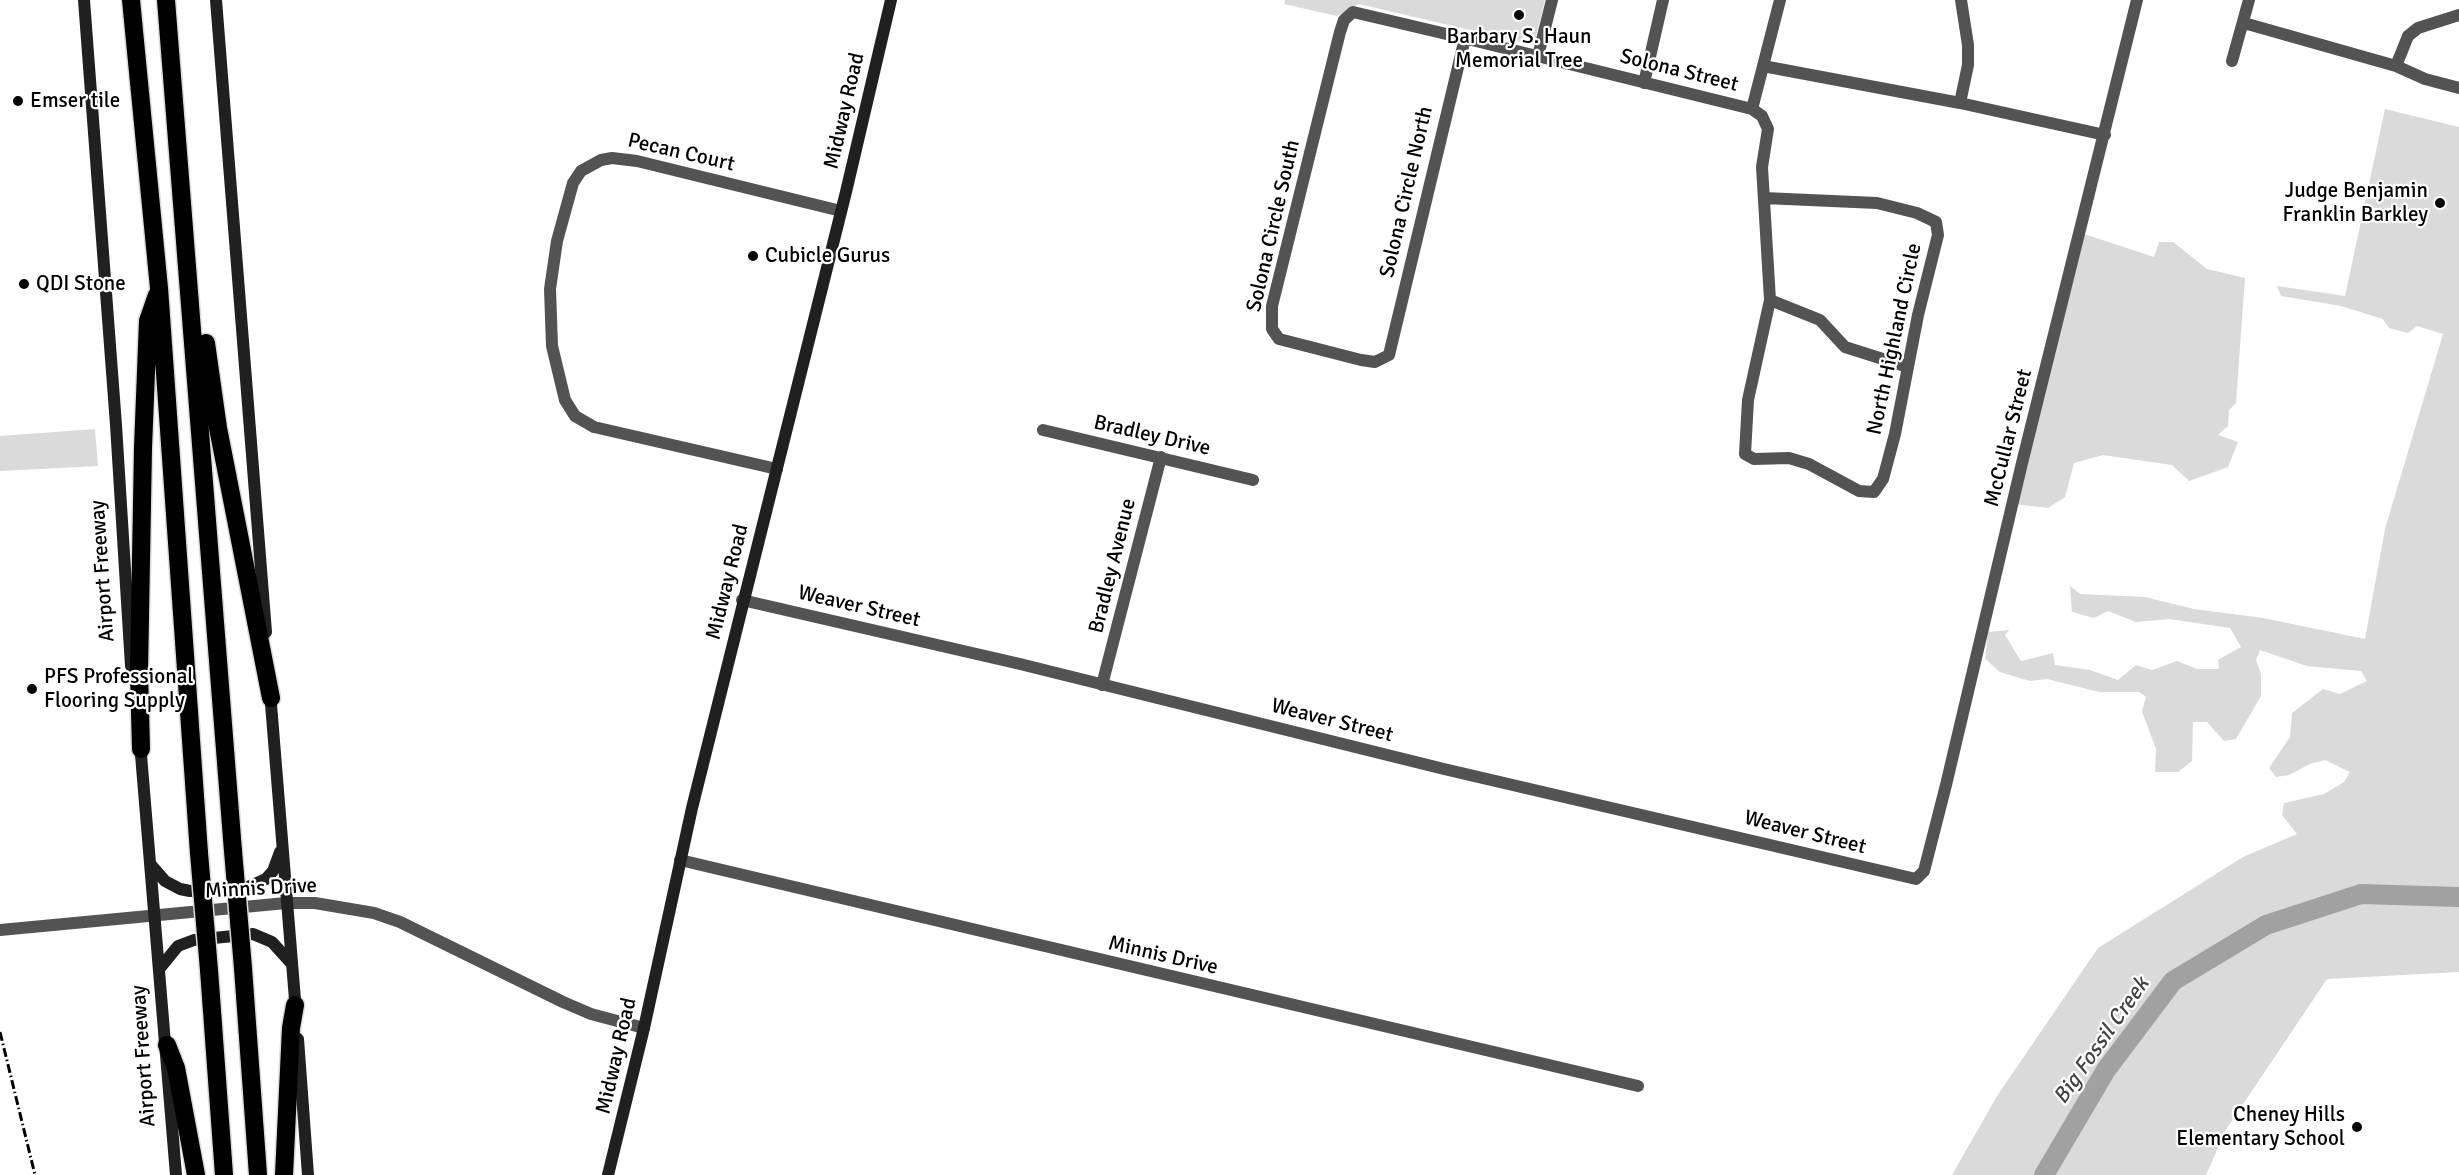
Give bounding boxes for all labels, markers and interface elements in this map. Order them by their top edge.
marker: Barbary S. Haun Memorial Tree [1512,8,1526,22]
place label: Barbary S. Haun Memorial Tree [1446,24,1592,74]
street label: Solona Street [1617,44,1741,98]
street label: Midway Road [819,50,871,172]
place label: Emser tile [30,88,120,114]
marker: Emser tile [11,94,25,108]
street label: Solona Circle North [1375,104,1439,280]
street label: Pecan Court [625,128,737,178]
street label: Solona Circle South [1242,138,1306,314]
place label: Judge Benjamin Franklin Barkley [2282,178,2428,228]
marker: Judge Benjamin Franklin Barkley [2433,196,2447,210]
street label: North Highland Circle [1862,241,1928,437]
place label: Cubicle Gurus [765,243,890,269]
marker: Cubicle Gurus [746,249,760,263]
place label: QDI Stone [36,271,126,297]
marker: QDI Stone [17,277,31,291]
street label: McCullar Street [1980,367,2038,509]
street label: Bradley Drive [1091,410,1213,462]
street label: Bradley Avenue [1084,496,1142,636]
street label: Airport Freeway [85,499,121,643]
street label: Midway Road [701,521,755,643]
street label: Weaver Street [795,581,923,633]
place label: PFS Professional Flooring Supply [44,664,193,714]
marker: PFS Professional Flooring Supply [25,682,39,696]
street label: Weaver Street [1268,694,1396,748]
street label: Weaver Street [1741,806,1869,860]
street label: Minnis Drive [204,873,318,905]
street label: Minnis Drive [1106,931,1220,981]
water label: Big Fossil Creek [2049,973,2155,1109]
street label: Airport Freeway [126,984,162,1128]
street label: Midway Road [591,995,643,1117]
place label: Cheney Hills Elementary School [2176,1102,2345,1152]
marker: Cheney Hills Elementary School [2350,1120,2364,1134]

